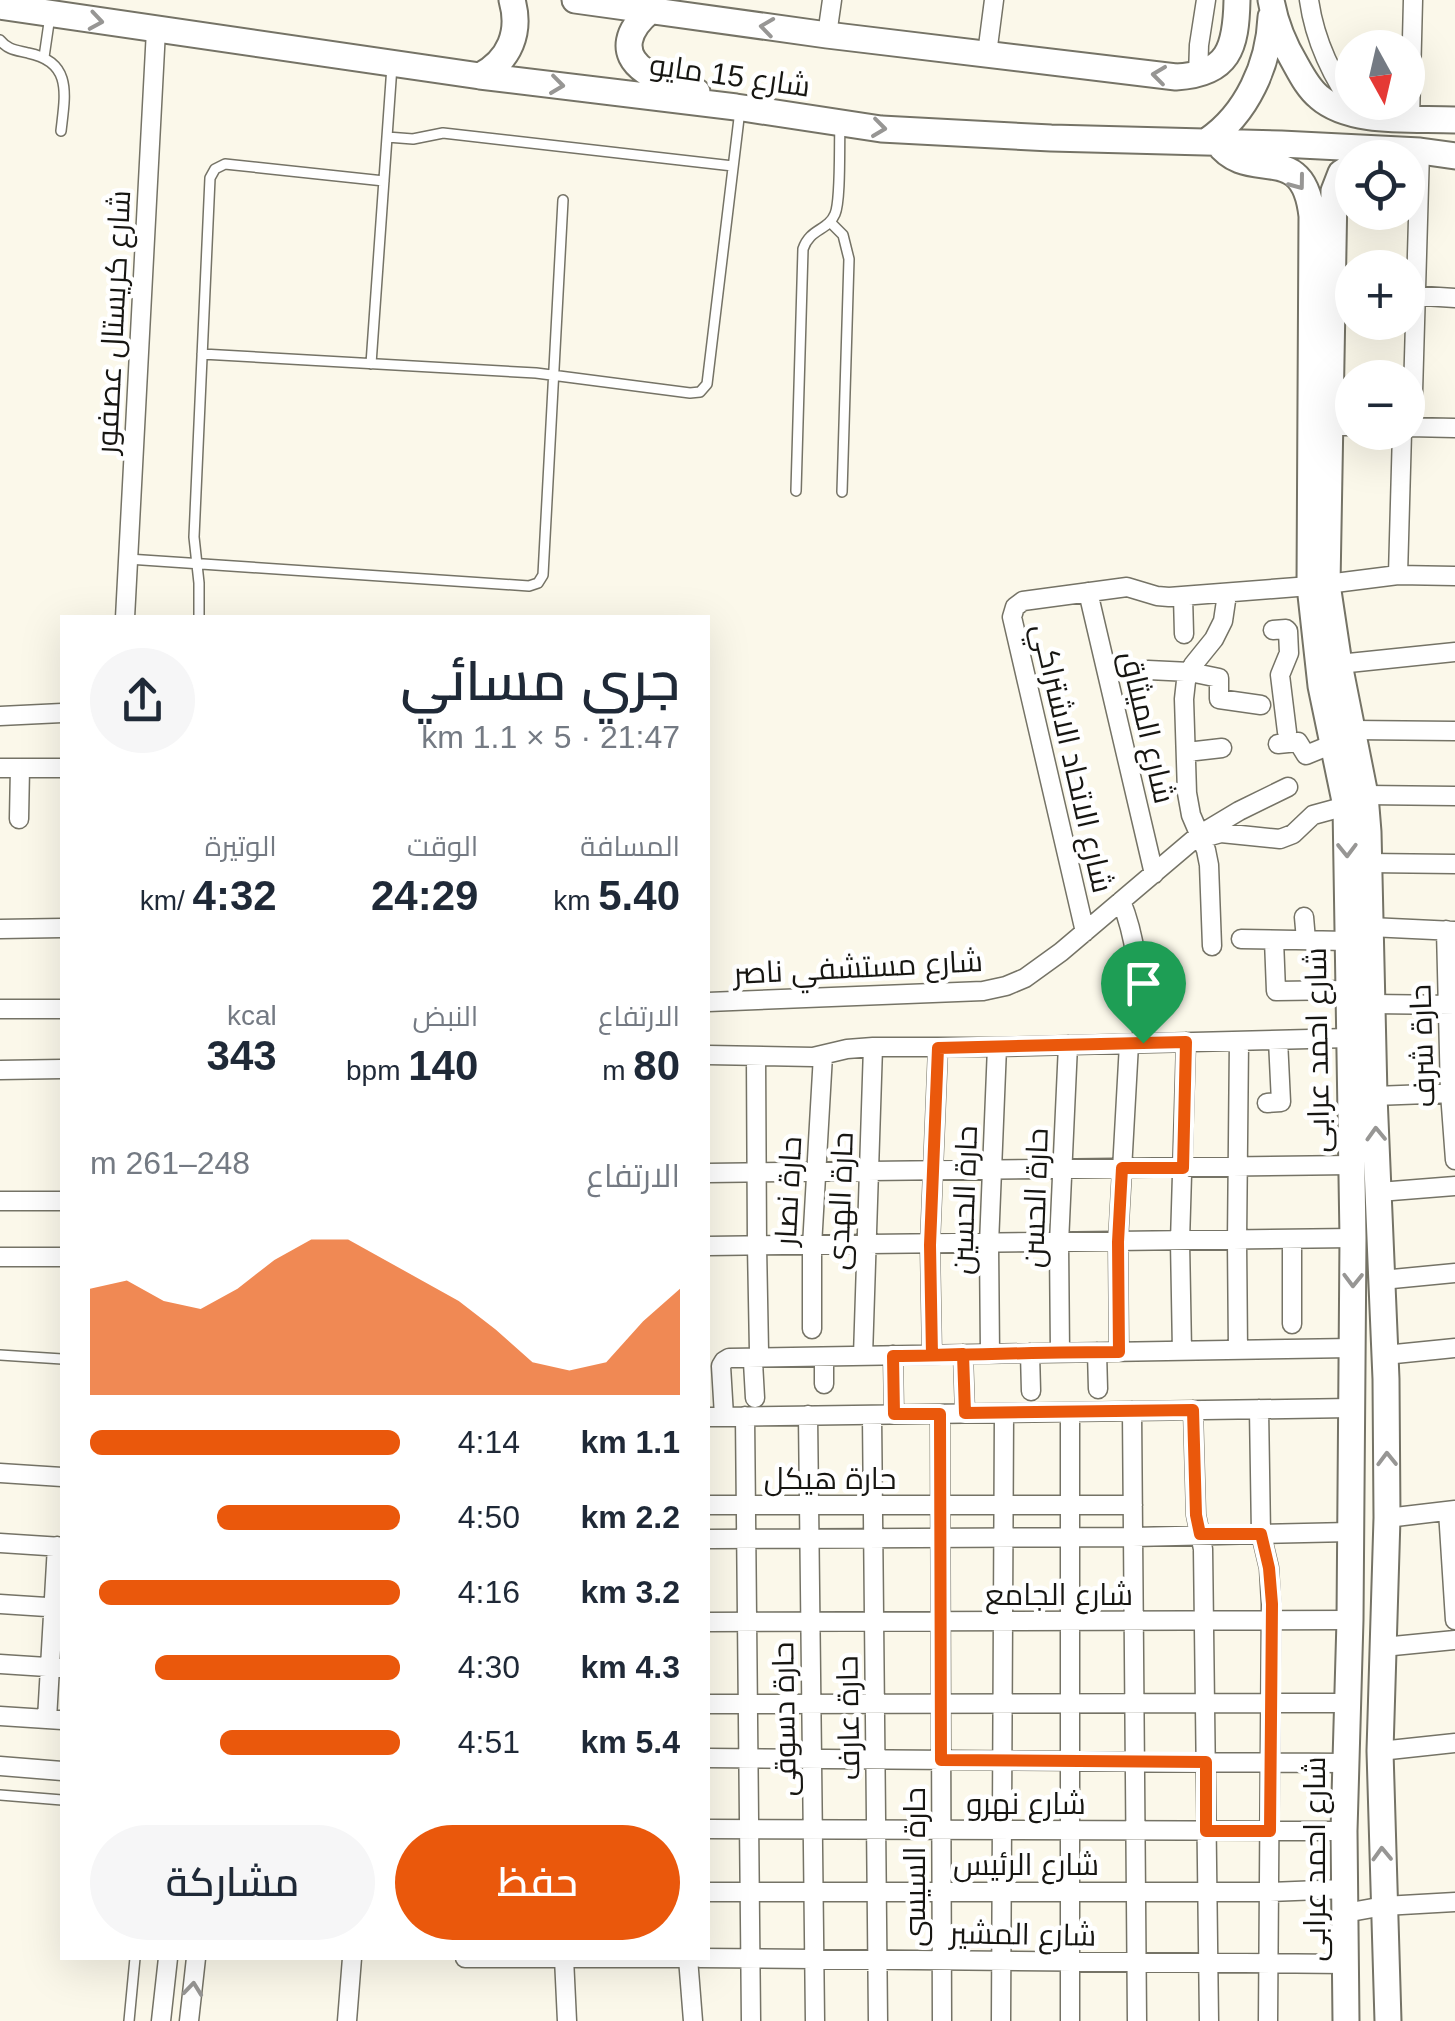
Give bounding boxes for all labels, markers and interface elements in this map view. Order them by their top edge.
one-way arrow [88,9,105,30]
one-way arrow [759,18,775,39]
north arrow [1335,30,1425,120]
map controls [1335,30,1425,450]
street label: شارع 15 مايو [647,47,812,107]
one-way arrow [1151,65,1167,86]
one-way arrow [549,74,565,95]
one-way arrow [871,117,887,138]
button: locate [1335,140,1425,230]
one-way arrow [1287,171,1304,189]
street label: شارع كريستال عصفور [90,189,140,457]
button: + [1335,250,1425,340]
button: − [1335,360,1425,450]
street label: شارع الاتحاد الاشتراكي [1019,620,1120,897]
button: share [90,648,195,753]
street label: شارع الميثاق [1111,648,1182,807]
text: جري مسائي [401,650,680,712]
text: 21:47 · 5 × 1.1 km [421,719,680,755]
text: الوتيرة [205,831,277,862]
text: الوقت [407,831,478,862]
text: المسافة [580,831,680,862]
one-way arrow [1336,844,1358,859]
text: 4:32 [193,872,277,919]
text: 24:29 [371,872,478,919]
text: 5.40 [598,872,680,919]
text: /km [140,885,193,916]
text: km [553,885,598,916]
pin [1101,941,1186,1044]
street label: شارع مستشفي ناصر [731,944,984,997]
street label: شارع احمد عرابى [1299,947,1339,1153]
icon: arrive [1116,956,1171,1011]
street label: حارة شرف [1403,984,1442,1108]
text: kcal [227,1000,277,1031]
text: النبض [412,1001,478,1032]
text: الارتفاع [598,1001,680,1032]
text: 343 [207,1032,277,1079]
text: 140 [408,1042,478,1089]
text: 80 [633,1042,680,1089]
text: bpm [346,1055,408,1086]
text: m [602,1055,633,1086]
street label: حارة الحسين [945,1125,985,1275]
one-way arrow [1366,1125,1387,1141]
street label: حارة الحسن [1016,1128,1056,1269]
street label: حارة الهدى [821,1131,861,1271]
street label: حارة نصار [769,1135,808,1249]
text: 248–261 m [90,1145,250,1181]
text: الارتفاع [586,1158,680,1194]
one-way arrow [1342,1272,1363,1288]
text: 4:14 [458,1424,520,1460]
text: 1.1 km [580,1424,680,1460]
one-way arrow [1376,1450,1398,1466]
street label: حارة هيكل [764,1462,896,1497]
text: 4:50 [458,1499,520,1535]
text: 2.2 km [580,1499,680,1535]
text: 4:16 [458,1574,520,1610]
text: 3.2 km [580,1574,680,1610]
street label: شارع الجامع [985,1578,1133,1615]
street label: حارة دسوقى [766,1641,804,1797]
text: 4:30 [458,1649,520,1685]
text: 4.3 km [580,1649,680,1685]
street label: حارة عارف [830,1655,867,1781]
text: 4:51 [458,1724,520,1760]
text: 5.4 km [580,1724,680,1760]
street label: شارع احمد عرابى [1298,1756,1335,1962]
street label: حارة السيسى [898,1787,933,1947]
street label: شارع نهرو [966,1787,1086,1824]
button: مشاركة [90,1825,375,1940]
button: حفظ [395,1825,680,1940]
one-way arrow [1372,1845,1393,1861]
street label: شارع الرئيس [953,1848,1099,1885]
street label: شارع المشير [947,1916,1097,1956]
one-way arrow [182,1981,203,1997]

